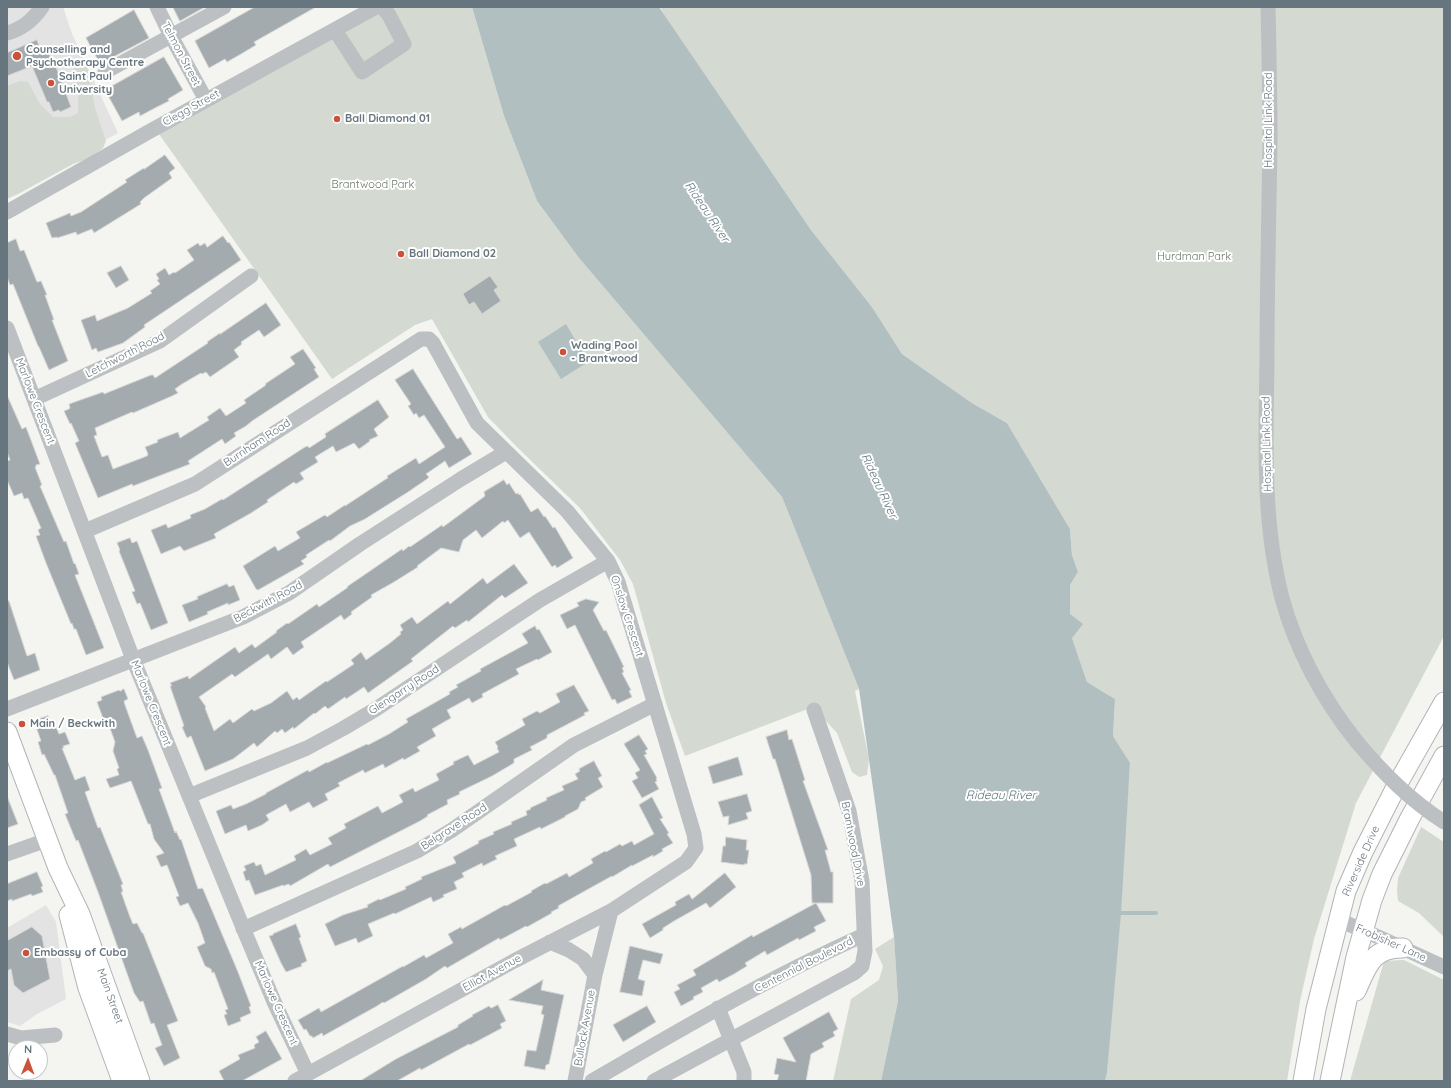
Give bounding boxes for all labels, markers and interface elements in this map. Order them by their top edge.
street label: Telmon Street [159,20,203,88]
place label: Counselling and Psychotherapy Centre [26,43,144,69]
marker: Counselling and Psychotherapy Centre [11,50,23,62]
place label: Saint Paul University [59,70,112,96]
street label: Hospital Link Road [1262,72,1276,168]
marker: Saint Paul University [46,78,56,88]
street label: Clegg Street [160,87,222,129]
place label: Ball Diamond 01 [345,112,430,126]
marker: Ball Diamond 01 [332,114,342,124]
park label: Brantwood Park [332,178,414,192]
water label: Rideau River [681,179,733,245]
place label: Ball Diamond 02 [409,247,496,261]
marker: Ball Diamond 02 [396,249,406,259]
park label: Hurdman Park [1157,250,1231,264]
street label: Letchworth Road [83,329,167,381]
place label: Wading Pool - Brantwood [571,339,638,365]
marker: Wading Pool - Brantwood [558,347,568,357]
street label: Marlowe Crescent [13,356,57,446]
street label: Hospital Link Road [1260,396,1274,492]
street label: Burnham Road [221,416,293,470]
water label: Rideau River [858,451,900,521]
street label: Onslow Crescent [608,574,646,658]
street label: Beckwith Road [231,578,305,626]
street label: Marlowe Crescent [128,658,174,748]
street label: Glengarry Road [366,662,442,718]
place label: Main / Beckwith [30,717,115,731]
marker: Main / Beckwith [17,719,27,729]
water label: Rideau River [966,788,1036,802]
street label: Brantwood Drive [838,800,868,888]
street label: Belgrave Road [419,801,489,853]
street label: Riverside Drive [1340,824,1382,898]
street label: Frobisher Lane [1354,922,1428,964]
street label: Centennial Boulevard [753,934,855,996]
place label: Embassy of Cuba [34,946,126,960]
marker: Embassy of Cuba [21,948,31,958]
street label: Elliot Avenue [461,952,523,994]
street label: Marlowe Crescent [251,959,301,1047]
street label: Main Street [94,967,126,1025]
street label: Bullock Avenue [572,989,598,1067]
north arrow [8,1040,48,1080]
text: N [24,1042,32,1056]

